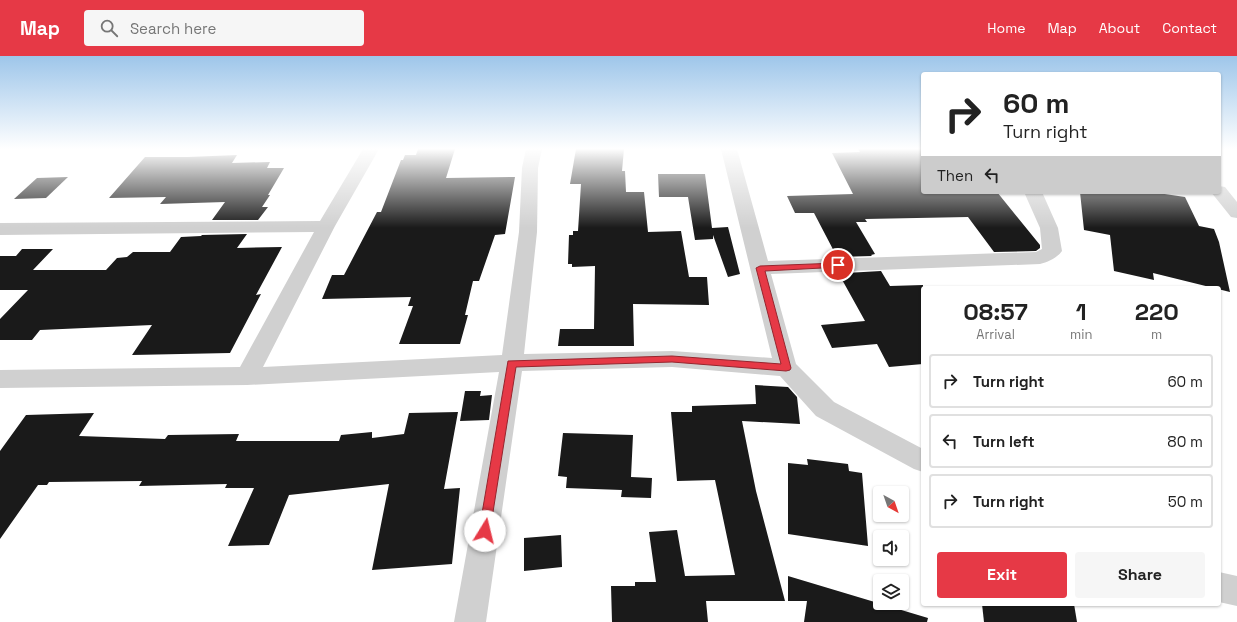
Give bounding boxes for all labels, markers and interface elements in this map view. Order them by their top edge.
search box [84,10,364,46]
text: Map [20,16,60,41]
icon: search [98,17,120,39]
text: Search here [130,19,216,38]
text: Home [987,19,1025,37]
text: Map [1047,19,1077,37]
text: About [1099,19,1140,37]
text: Contact [1162,19,1217,37]
text: 60 m [1003,85,1069,121]
icon: right [937,88,989,140]
text: Turn right [1003,120,1087,143]
icon: left [981,164,1003,186]
text: Then [937,166,973,185]
pin [821,248,855,282]
icon: arrive [827,254,849,276]
text: 08:57 [963,296,1028,327]
text: 1 [1076,296,1087,327]
text: 220 [1135,296,1179,327]
text: Arrival [976,326,1015,343]
text: min [1070,326,1092,343]
text: m [1151,326,1162,343]
icon: right [939,370,961,392]
text: Turn right [973,372,1044,391]
text: 60 m [1167,372,1203,391]
icon: left [939,430,961,452]
text: Turn left [973,432,1035,451]
text: 80 m [1167,432,1203,451]
north arrow [873,486,909,522]
map controls [873,486,909,610]
icon: right [939,490,961,512]
text: Turn right [973,492,1044,511]
text: 50 m [1168,492,1203,511]
position arrow [464,510,506,552]
button: sound [873,530,909,566]
button: Exit [937,552,1067,598]
button: Share [1075,552,1205,598]
button: layers [873,574,909,610]

